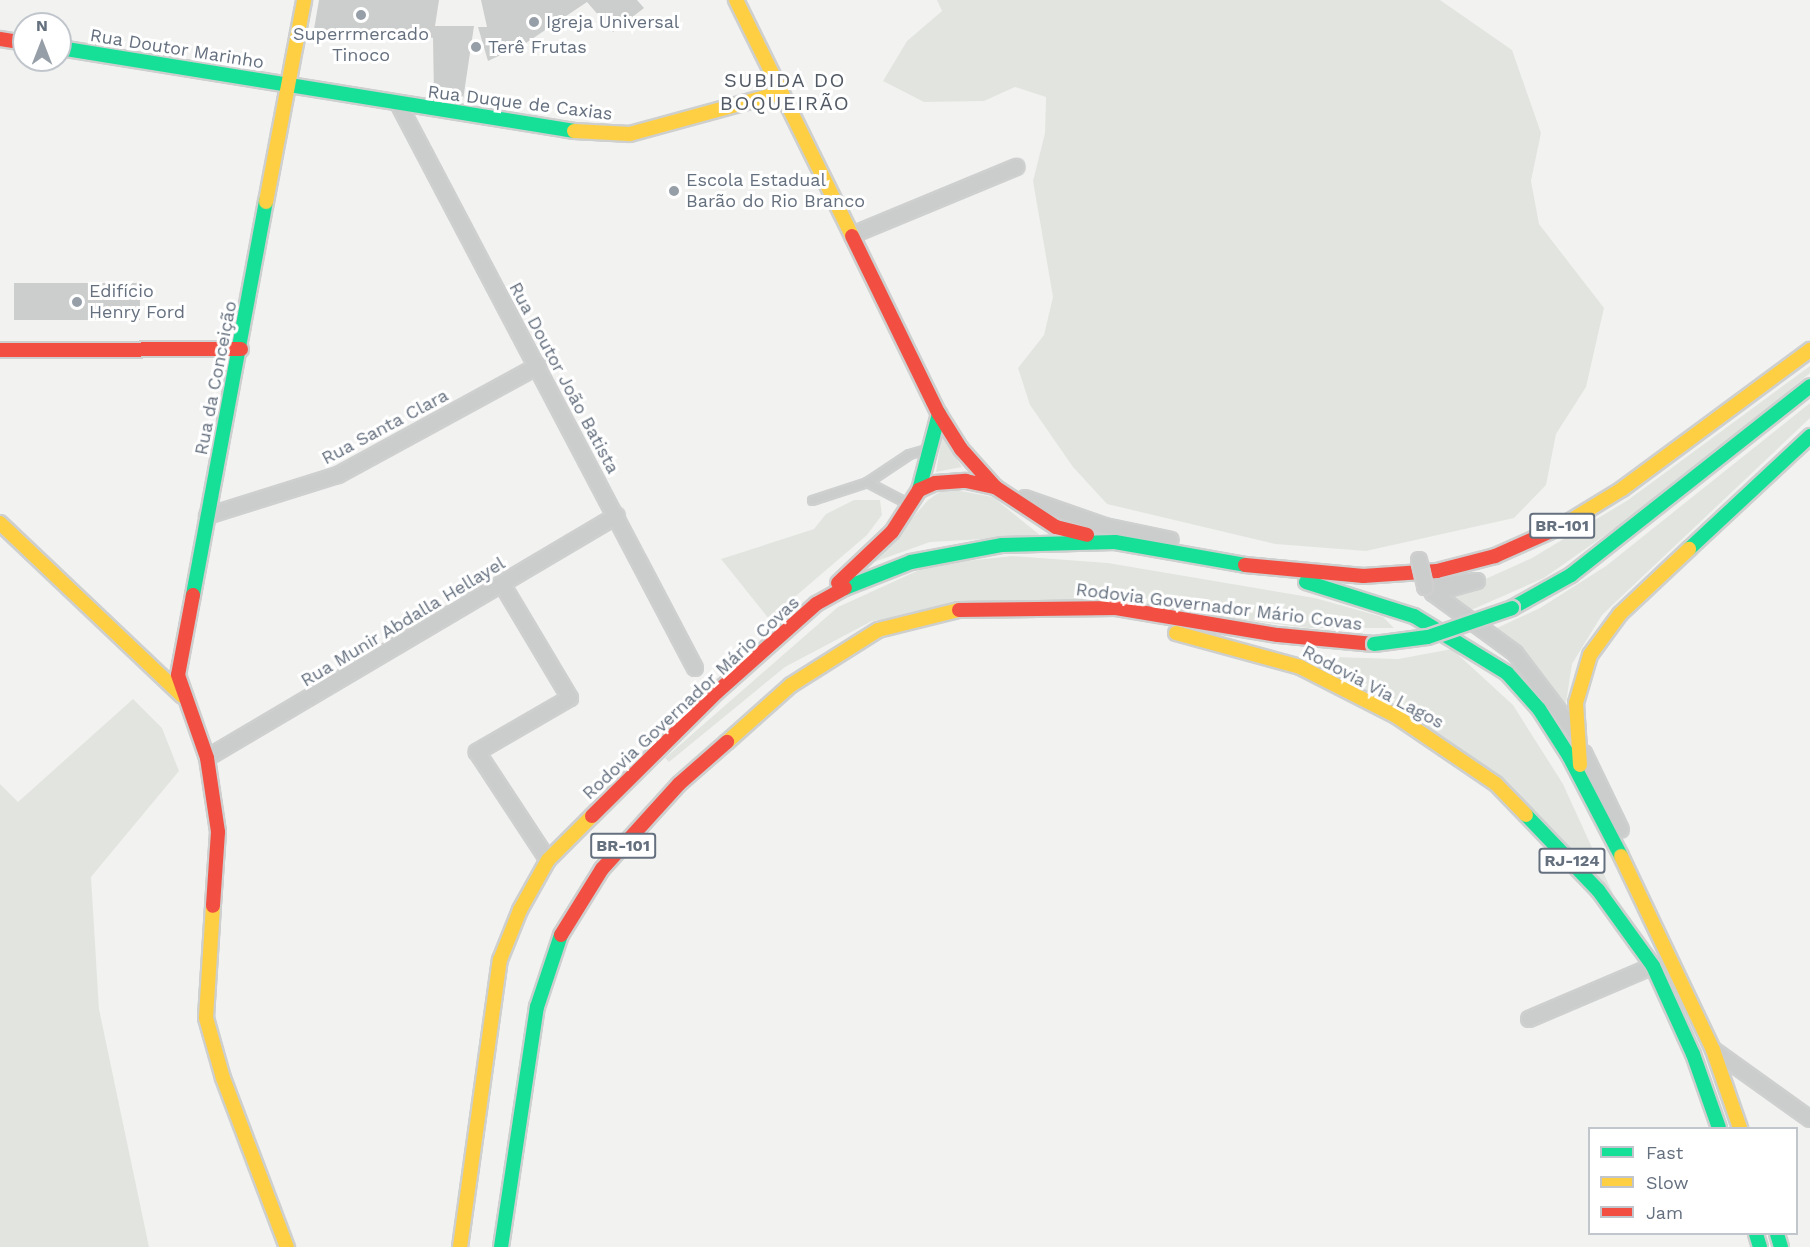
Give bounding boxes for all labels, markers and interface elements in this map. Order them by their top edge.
marker: Superrmercado Tinoco [354,8,368,22]
place label: Igreja Universal [546,11,680,33]
north arrow [12,12,72,72]
marker: Igreja Universal [527,15,541,29]
text: N [36,16,48,35]
place label: Superrmercado Tinoco [293,24,429,66]
street label: Rua Doutor Marinho [88,25,266,73]
place label: Terê Frutas [488,36,587,58]
marker: Terê Frutas [469,40,483,54]
district label: SUBIDA DO BOQUEIRÃO [720,68,850,115]
street label: Rua Duque de Caxias [426,81,614,125]
place label: Escola Estadual Barão do Rio Branco [686,170,865,213]
marker: Escola Estadual Barão do Rio Branco [667,184,681,198]
street label: Rua Doutor João Batista [504,278,624,478]
place label: Edifício Henry Ford [89,281,185,324]
marker: Edifício Henry Ford [70,295,84,309]
street label: Rua da Conceição [190,299,242,457]
street label: Rua Santa Clara [318,384,452,470]
road number: BR-101 [1529,513,1595,539]
street label: Rua Munir Abdalla Hellayel [296,552,510,692]
street label: Rodovia Governador Mário Covas [1074,579,1364,635]
street label: Rodovia Governador Mário Covas [578,591,804,805]
street label: Rodovia Via Lagos [1298,640,1448,734]
road number: BR-101 [590,833,656,859]
road number: RJ-124 [1538,848,1606,874]
legend [1588,1127,1798,1235]
text: Fast [1646,1142,1683,1163]
text: Slow [1646,1172,1689,1193]
text: Jam [1646,1202,1683,1223]

